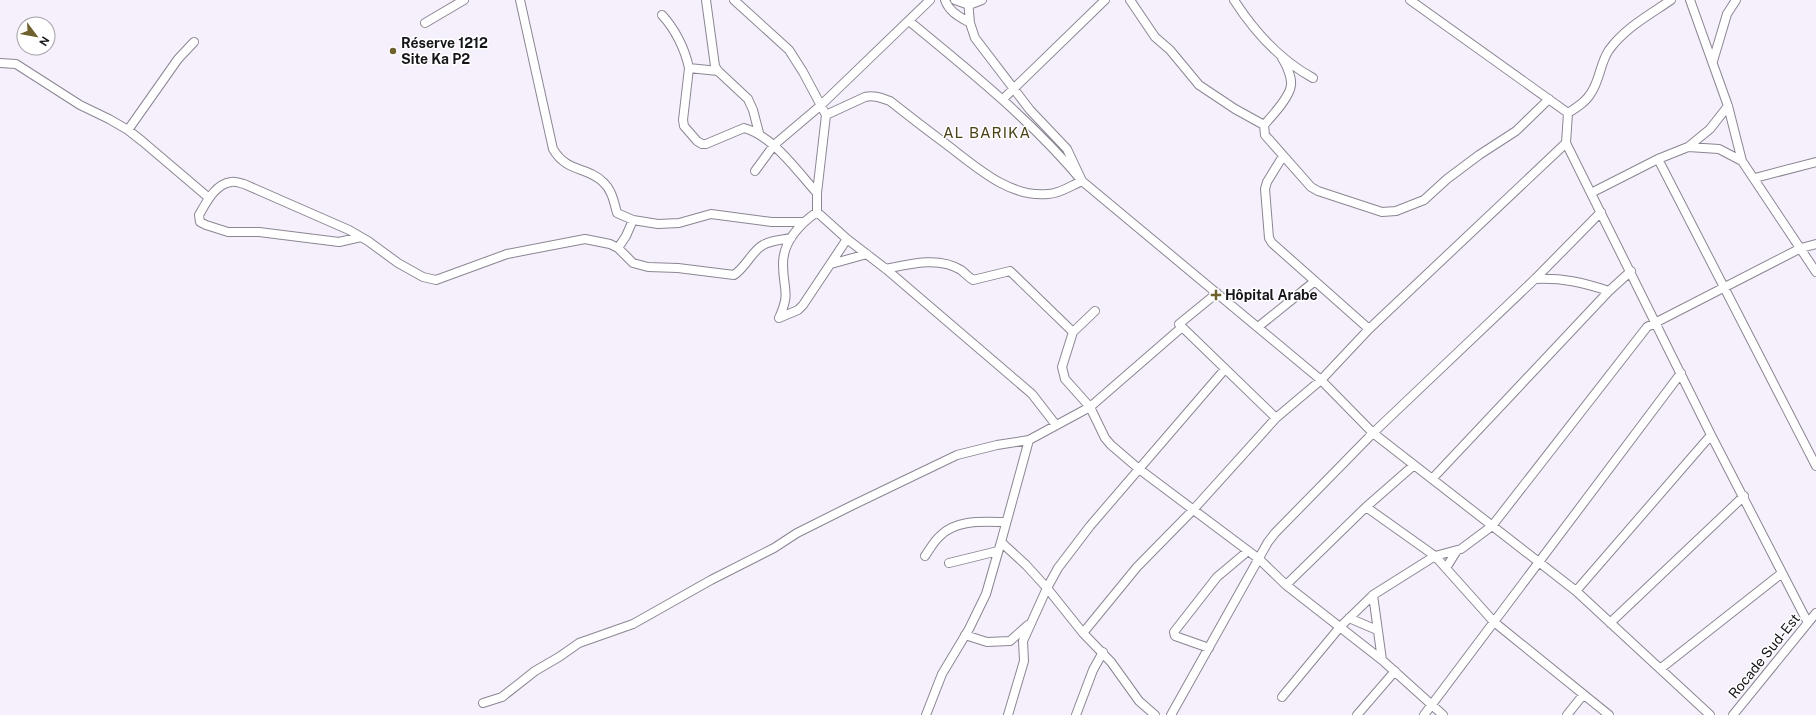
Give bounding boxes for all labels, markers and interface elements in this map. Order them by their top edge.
north arrow [16,16,56,56]
text: N [37,34,52,48]
place label: Réserve 1212 Site Ka P2 [401,35,488,67]
marker: Réserve 1212 Site Ka P2 [388,46,398,56]
district label: AL BARIKA [943,124,1031,141]
place label: Hôpital Arabe [1225,287,1318,303]
marker: Hôpital Arabe [1210,289,1222,301]
street label: Rocade Sud-Est [1725,611,1803,701]

